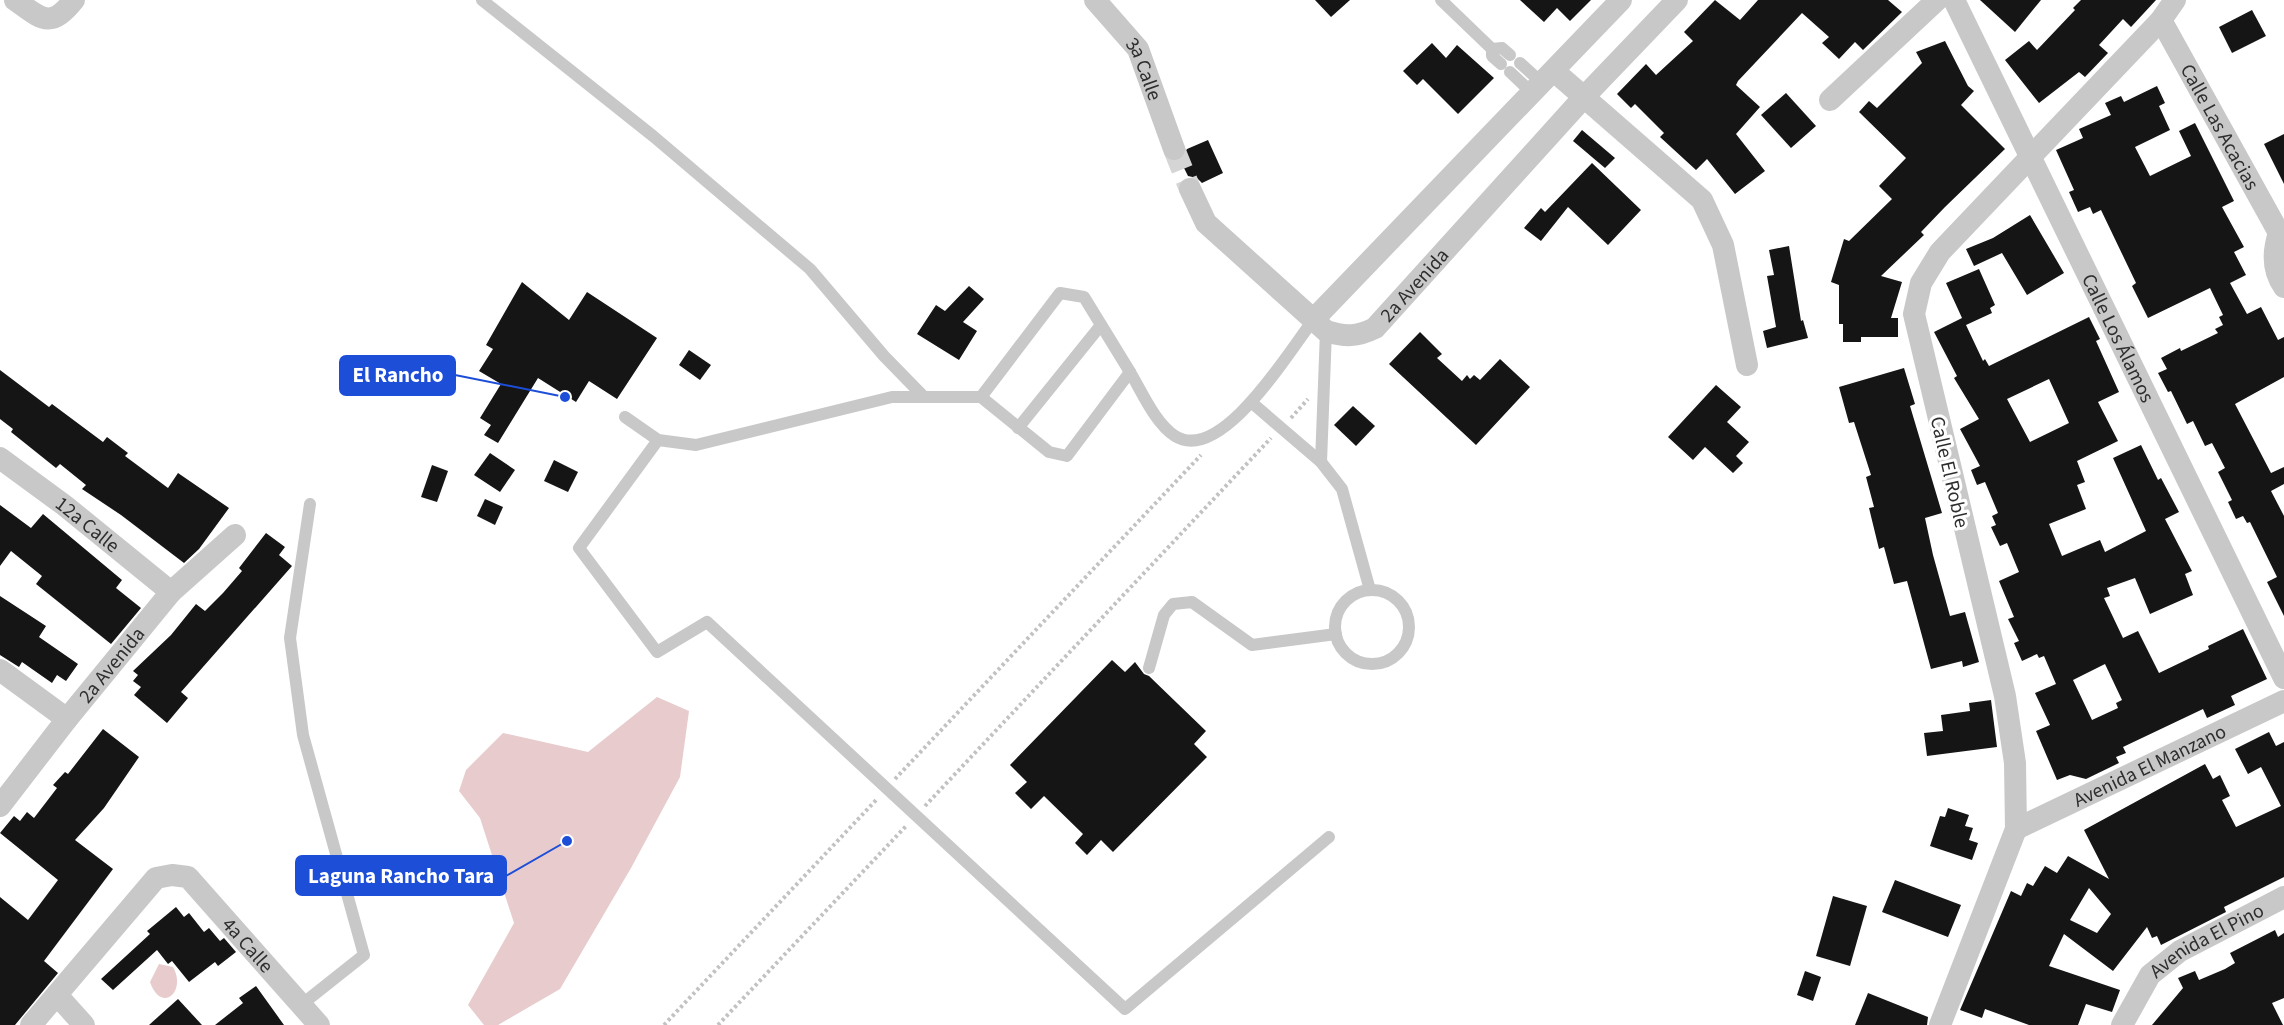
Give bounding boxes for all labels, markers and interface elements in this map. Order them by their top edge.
street label: 3a Calle [1119,31,1168,105]
street label: Calle Las Acacias [2173,59,2265,195]
street label: 2a Avenida [1374,242,1456,329]
street label: Calle Los Álamos [2074,269,2161,408]
callout: El Rancho [340,356,455,395]
text: El Rancho [353,360,443,390]
street label: Calle El Roble [1923,414,1975,531]
street label: 12a Calle [49,490,125,560]
street label: 2a Avenida [73,621,152,709]
street label: Avenida El Manzano [2069,718,2231,815]
callout: Laguna Rancho Tara [296,856,506,895]
text: Laguna Rancho Tara [308,861,494,891]
street label: Avenida El Pino [2144,897,2269,985]
street label: 4a Calle [215,912,280,979]

